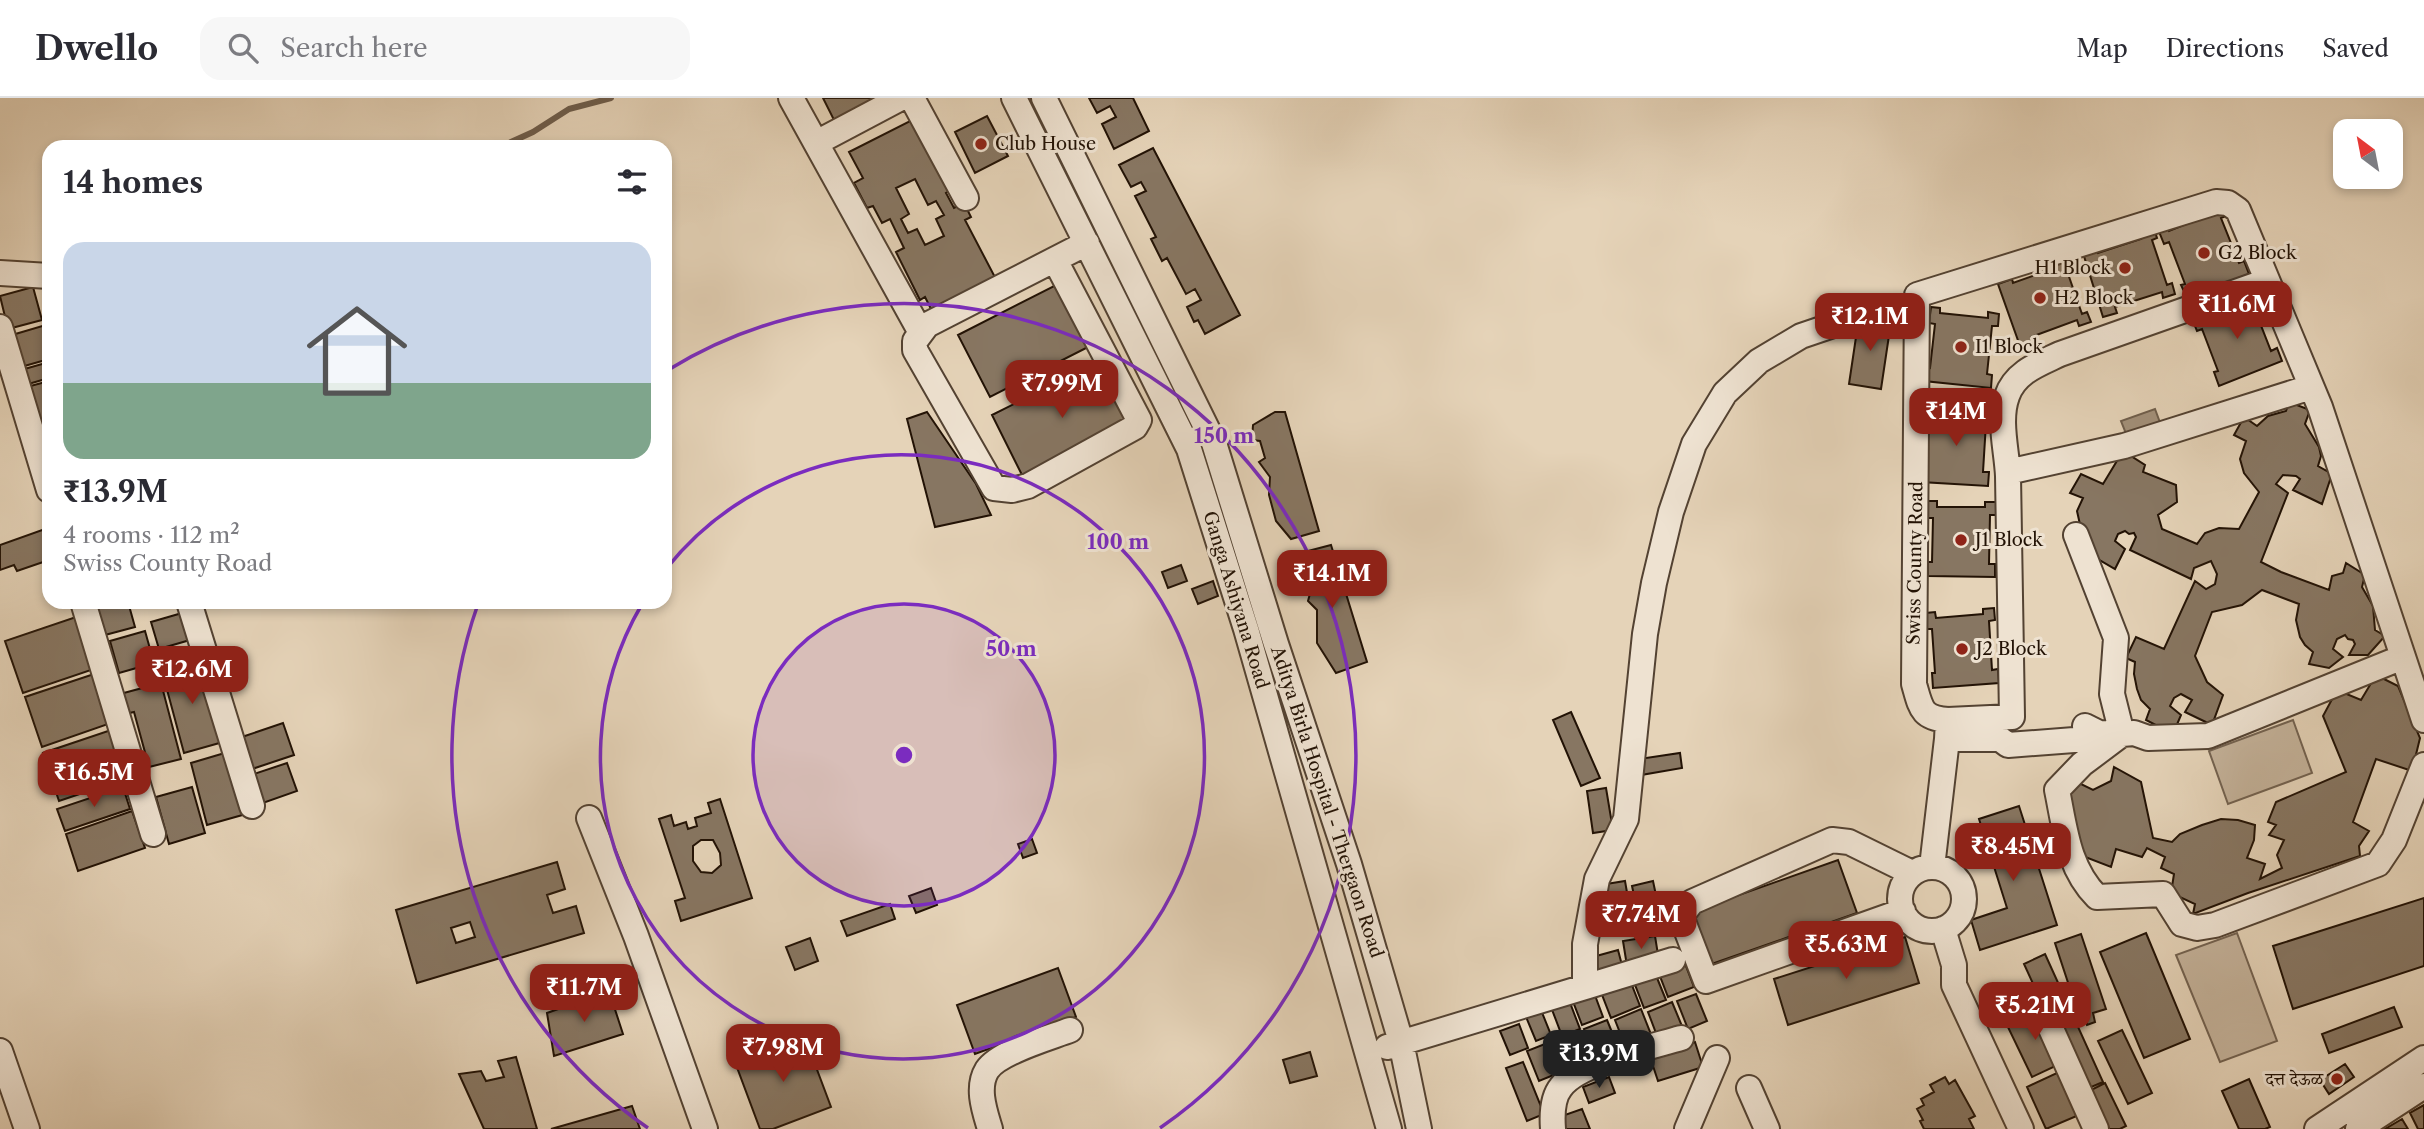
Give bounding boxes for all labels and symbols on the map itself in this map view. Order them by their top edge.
north arrow [2333,119,2403,189]
place label: Club House [995,133,1096,155]
marker: Club House [973,136,989,152]
place label: G2 Block [2218,242,2298,264]
marker: G2 Block [2196,245,2212,261]
place label: H1 Block [2035,257,2113,279]
marker: H1 Block [2117,260,2133,276]
pin: ₹11.6M [2180,282,2294,341]
place label: H2 Block [2054,287,2135,309]
marker: H2 Block [2032,290,2048,306]
pin: ₹12.1M [1813,294,1927,353]
place label: I1 Block [1975,336,2044,358]
marker: I1 Block [1953,339,1969,355]
pin: ₹7.99M [1005,360,1119,420]
pin: ₹14M [1915,388,1997,448]
text: 150 m [1194,423,1254,448]
street label: Swiss County Road [1903,481,1927,645]
street label: Ganga Ashiyana Road [1198,508,1274,692]
text: 100 m [1087,529,1149,554]
place label: J1 Block [1972,529,2044,551]
marker: J1 Block [1953,532,1969,548]
pin: ₹14.1M [1275,550,1389,610]
text: 50 m [985,636,1037,661]
place label: J2 Block [1973,638,2048,660]
marker: J2 Block [1954,641,1970,657]
street label: Aditya Birla Hospital - Thergaon Road [1266,642,1388,961]
pin: ₹12.6M [135,646,249,706]
centre of rings [892,743,916,767]
pin: ₹16.5M [37,750,151,809]
pin: ₹8.45M [1956,824,2070,883]
pin: ₹7.74M [1584,892,1698,951]
pin: ₹5.63M [1789,922,1903,981]
pin: ₹11.7M [527,964,641,1024]
pin: ₹5.21M [1978,982,2092,1042]
pin: ₹7.98M [726,1024,840,1084]
pin: ₹13.9M [1542,1030,1656,1090]
place label: दत्त देऊळ [2265,1068,2325,1090]
marker: दत्त देऊळ [2329,1071,2345,1087]

